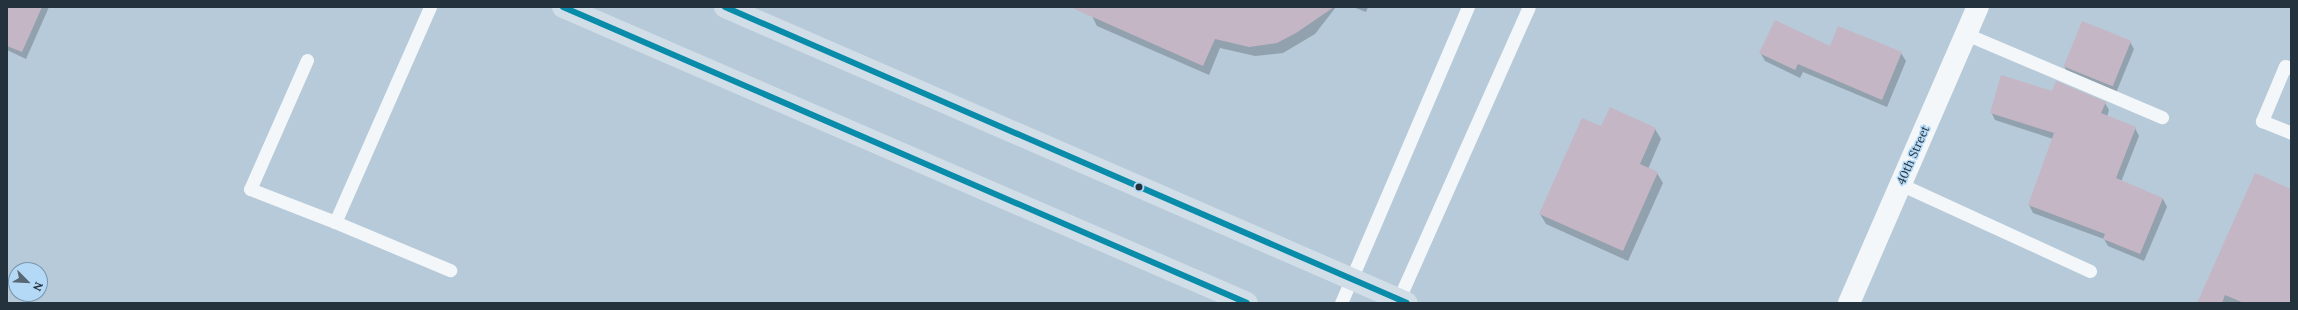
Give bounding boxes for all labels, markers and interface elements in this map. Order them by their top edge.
street label: 40th Street [1894,123,1932,187]
unlabelled marker [1134,182,1144,192]
north arrow [8,262,48,302]
text: N [30,280,46,293]

